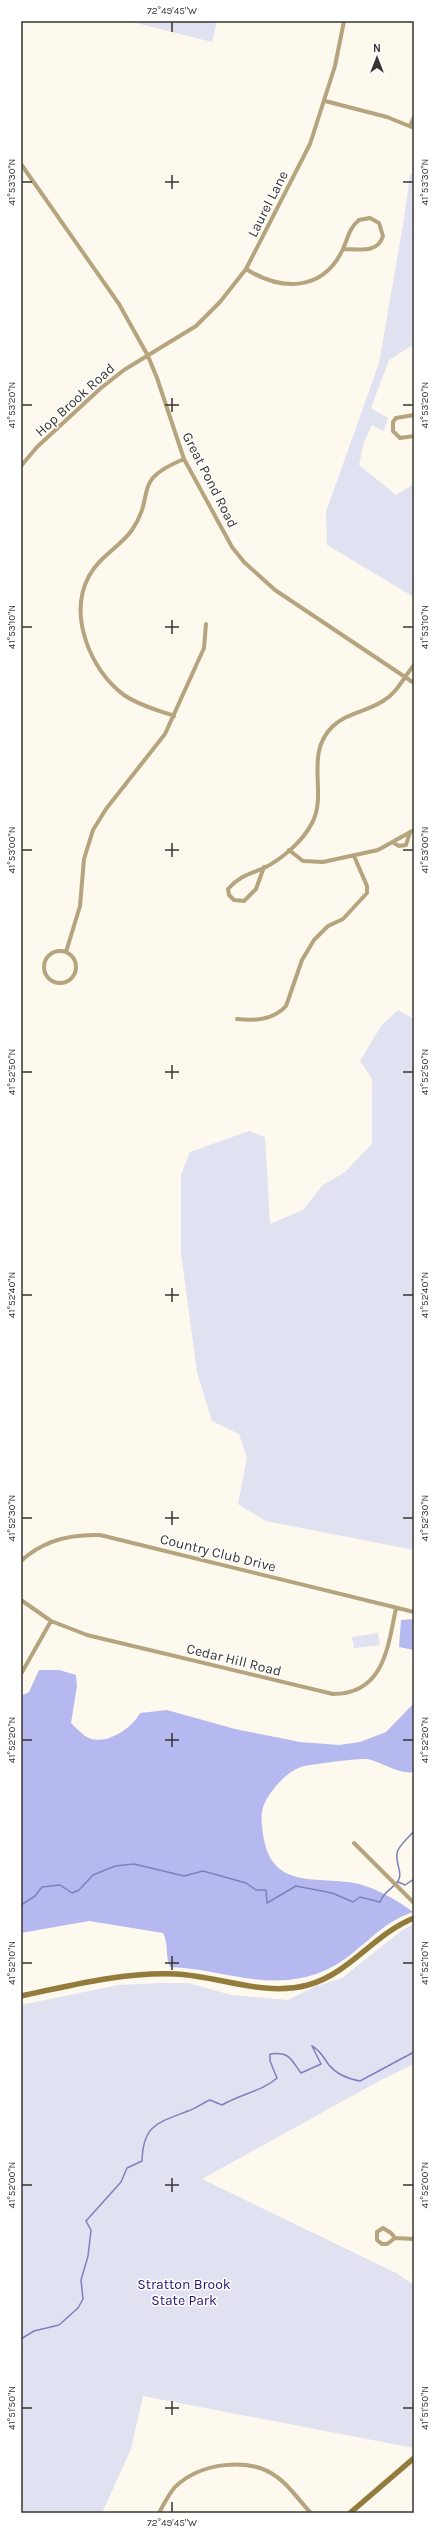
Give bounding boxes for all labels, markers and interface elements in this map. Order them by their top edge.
text: 72°49'45"W [147,5,197,17]
north arrow [357,38,397,78]
text: N [373,42,381,55]
text: 41°53'30"N [6,159,18,205]
text: 41°53'30"N [419,159,431,205]
street label: Laurel Lane [244,168,292,240]
street label: Hop Brook Road [32,360,118,440]
text: 41°53'20"N [6,382,18,428]
text: 41°53'20"N [419,382,431,428]
street label: Great Pond Road [179,429,241,531]
text: 41°53'10"N [6,605,18,649]
text: 41°53'10"N [419,605,431,649]
text: 41°53'00"N [6,827,18,873]
text: 41°53'00"N [419,827,431,873]
text: 41°52'50"N [6,1049,18,1095]
text: 41°52'50"N [419,1049,431,1095]
text: 41°52'40"N [6,1272,18,1318]
text: 41°52'40"N [419,1272,431,1318]
text: 41°52'30"N [6,1495,18,1541]
text: 41°52'30"N [419,1495,431,1541]
street label: Country Club Drive [158,1530,278,1576]
street label: Cedar Hill Road [185,1640,283,1680]
text: 41°52'20"N [6,1717,18,1763]
text: 41°52'20"N [419,1717,431,1763]
text: 41°52'10"N [6,1941,18,1985]
text: 41°52'10"N [419,1941,431,1985]
text: 41°52'00"N [6,2162,18,2208]
text: 41°52'00"N [419,2162,431,2208]
park label: Stratton Brook State Park [137,2276,231,2309]
text: 41°51'50"N [6,2386,18,2430]
text: 41°51'50"N [419,2386,431,2430]
text: 72°49'45"W [147,2517,197,2529]

